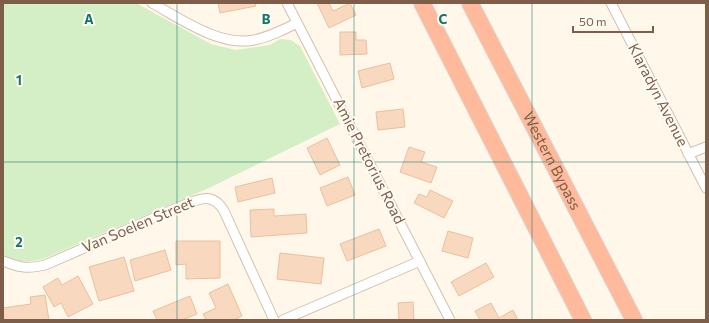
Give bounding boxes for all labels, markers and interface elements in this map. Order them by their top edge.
scale bar [573,8,653,34]
text: A [84,11,94,27]
text: B [262,11,271,27]
text: C [439,11,448,27]
text: 50 m [579,14,607,28]
street label: Klaradyn Avenue [625,40,693,149]
text: 1 [16,72,22,88]
street label: Amie Pretorius Road [330,95,409,227]
street label: Western Bypass [520,108,586,213]
street label: Van Soelen Street [79,192,196,256]
text: 2 [15,234,23,250]

